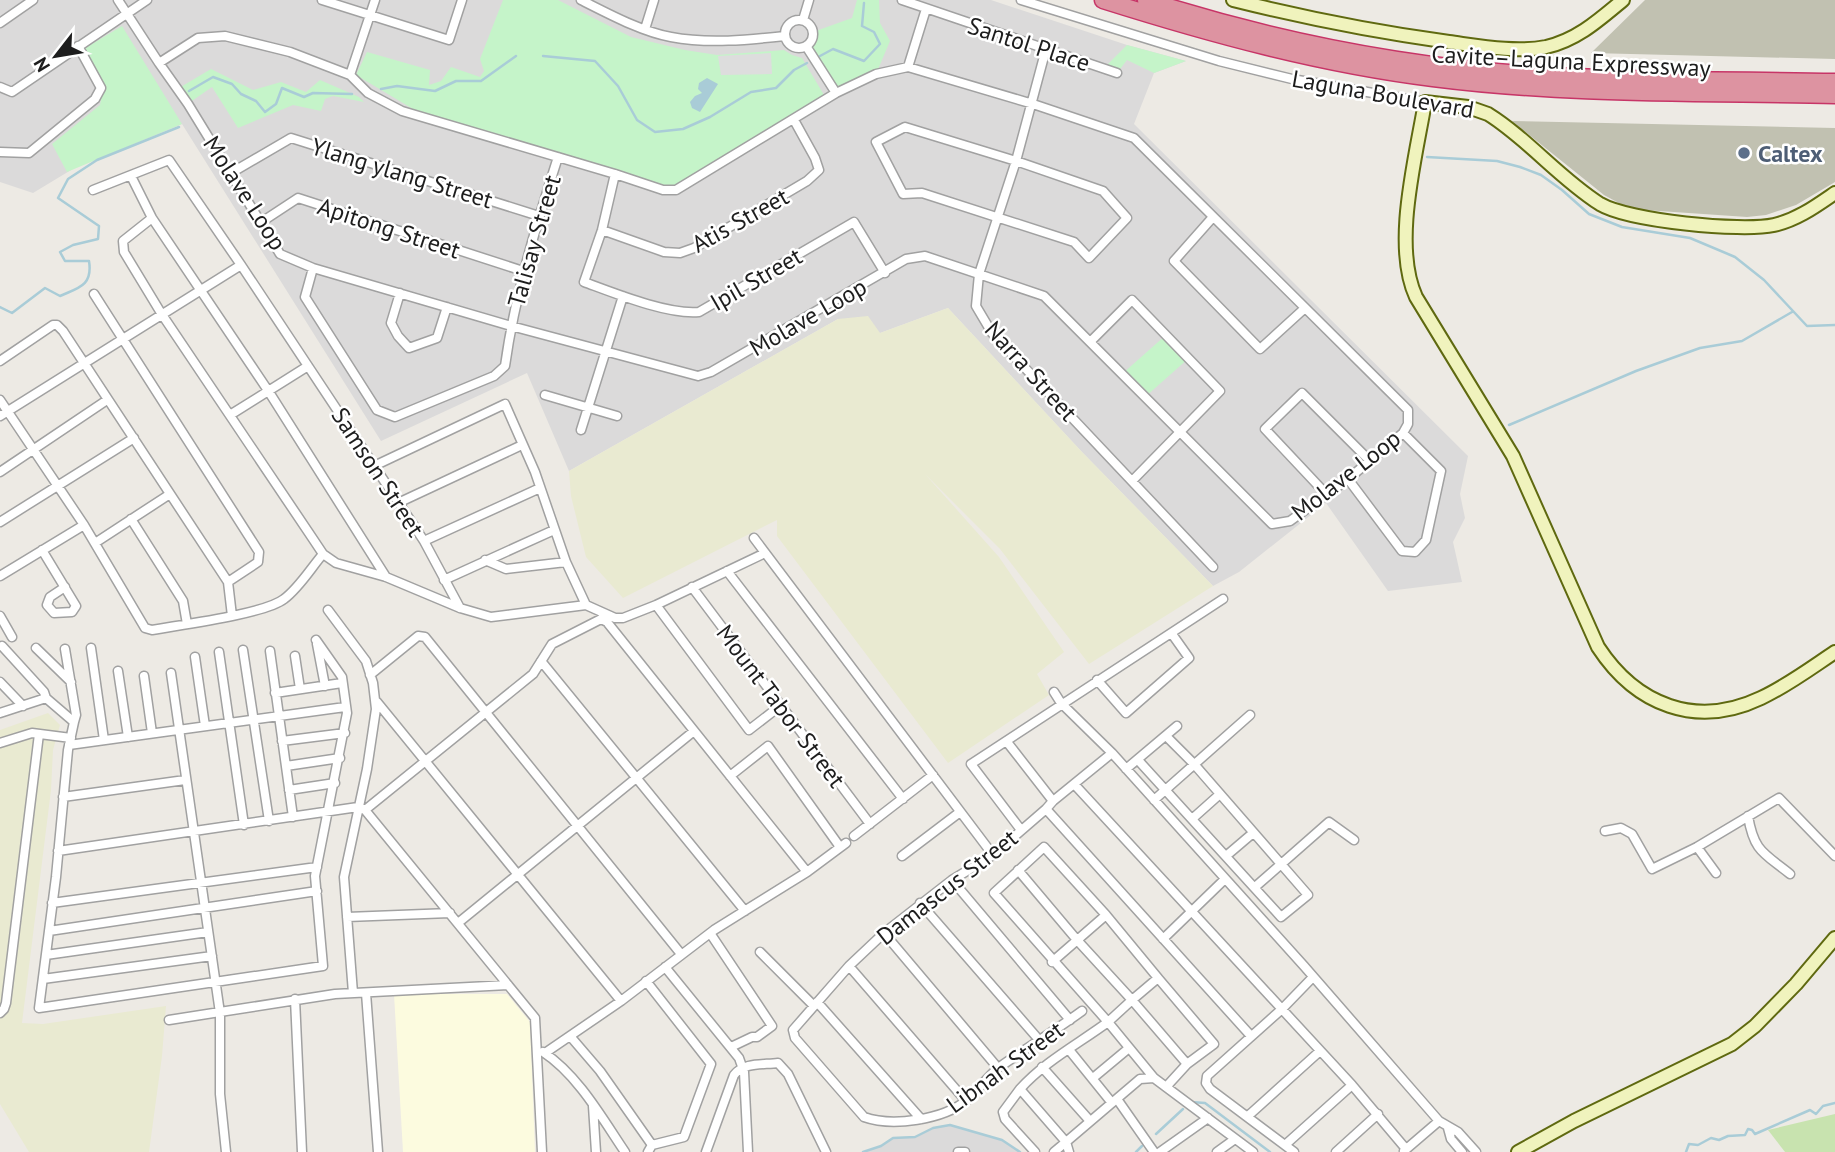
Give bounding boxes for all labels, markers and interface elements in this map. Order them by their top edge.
street label: Santol Place [964,10,1094,78]
north arrow [21,21,91,91]
street label: Cavite–Laguna Expressway [1431,38,1711,84]
text: N [28,53,55,76]
street label: Laguna Boulevard [1290,63,1476,125]
street label: Molave Loop [196,130,294,256]
street label: Ylang ylang Street [307,131,497,215]
place label: Caltex [1758,138,1823,169]
marker: Caltex [1736,145,1752,161]
street label: Talisay Street [500,171,568,311]
street label: Atis Street [686,181,794,259]
street label: Apitong Street [314,190,464,266]
street label: Ipil Street [704,240,808,318]
street label: Molave Loop [744,271,872,363]
street label: Narra Street [978,315,1084,427]
street label: Samson Street [325,402,431,542]
street label: Molave Loop [1285,423,1407,527]
street label: Mount Tabor Street [710,618,852,794]
street label: Damascus Street [870,822,1024,952]
street label: Libnah Street [940,1014,1070,1120]

